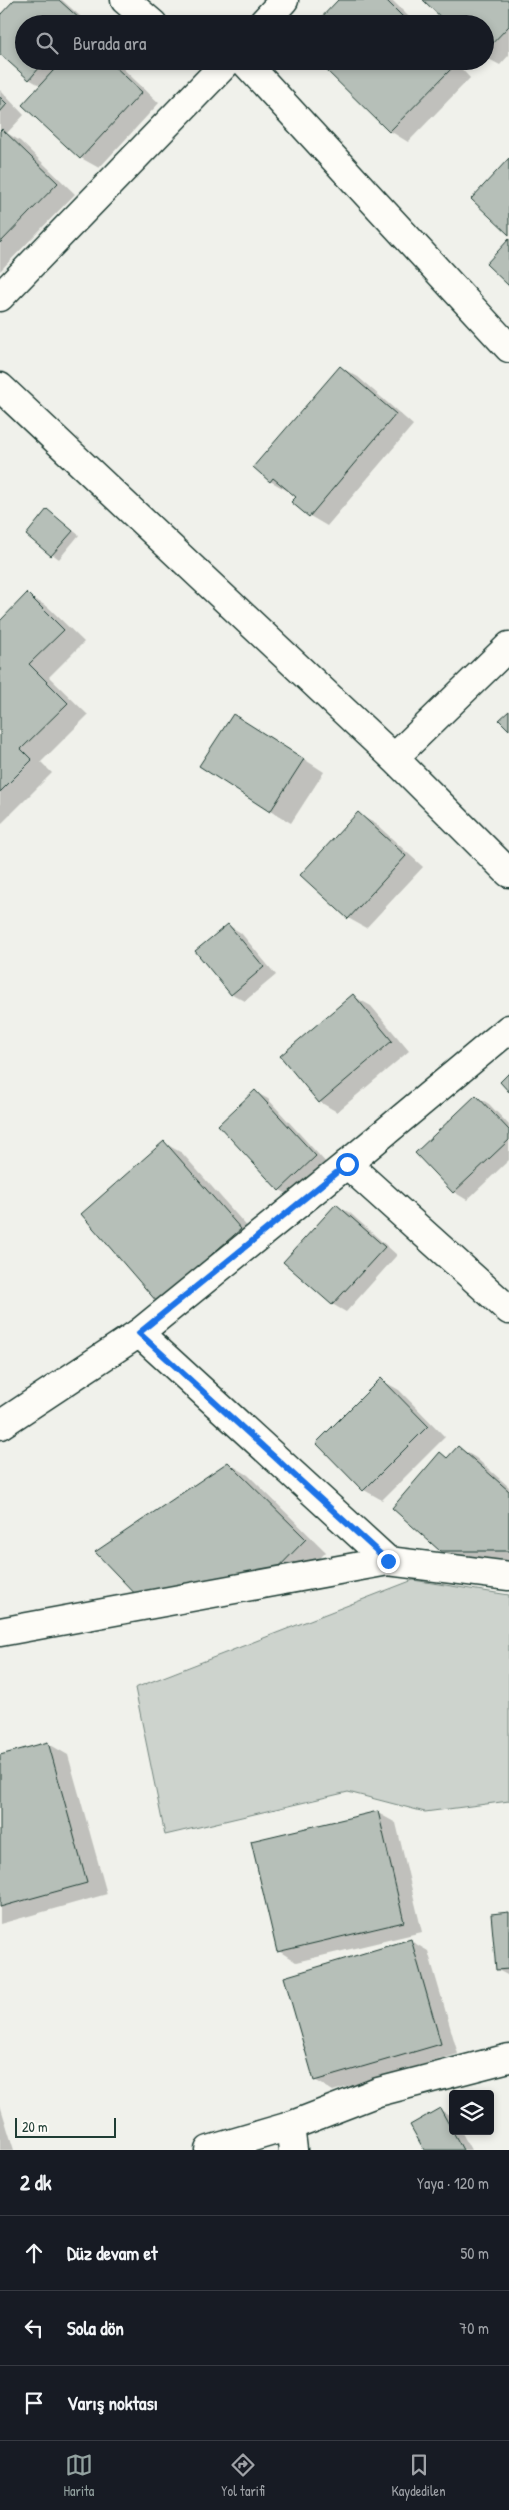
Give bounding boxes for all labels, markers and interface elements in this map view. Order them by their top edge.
search box [15,15,494,70]
icon: search [33,29,61,57]
text: Burada ara [73,30,146,56]
route start [336,1153,359,1176]
route end [377,1550,400,1573]
map controls [449,2090,494,2135]
button: layers [449,2090,494,2135]
scale bar [15,2115,116,2138]
text: 20 m [22,2117,48,2136]
text: 2 dk [20,2168,52,2197]
text: Yaya · 120 m [417,2172,489,2194]
icon: ahead [20,2239,48,2267]
text: Düz devam et [67,2240,158,2266]
text: 50 m [461,2242,489,2264]
icon: left [20,2314,48,2342]
text: Sola dön [67,2315,124,2341]
text: 70 m [459,2317,489,2339]
icon: arrive [20,2389,48,2417]
text: Varış noktası [67,2390,158,2416]
tab: Harita [63,2451,94,2500]
tab: Yol tarifi [221,2451,265,2500]
tab: Kaydedilen [392,2451,446,2500]

